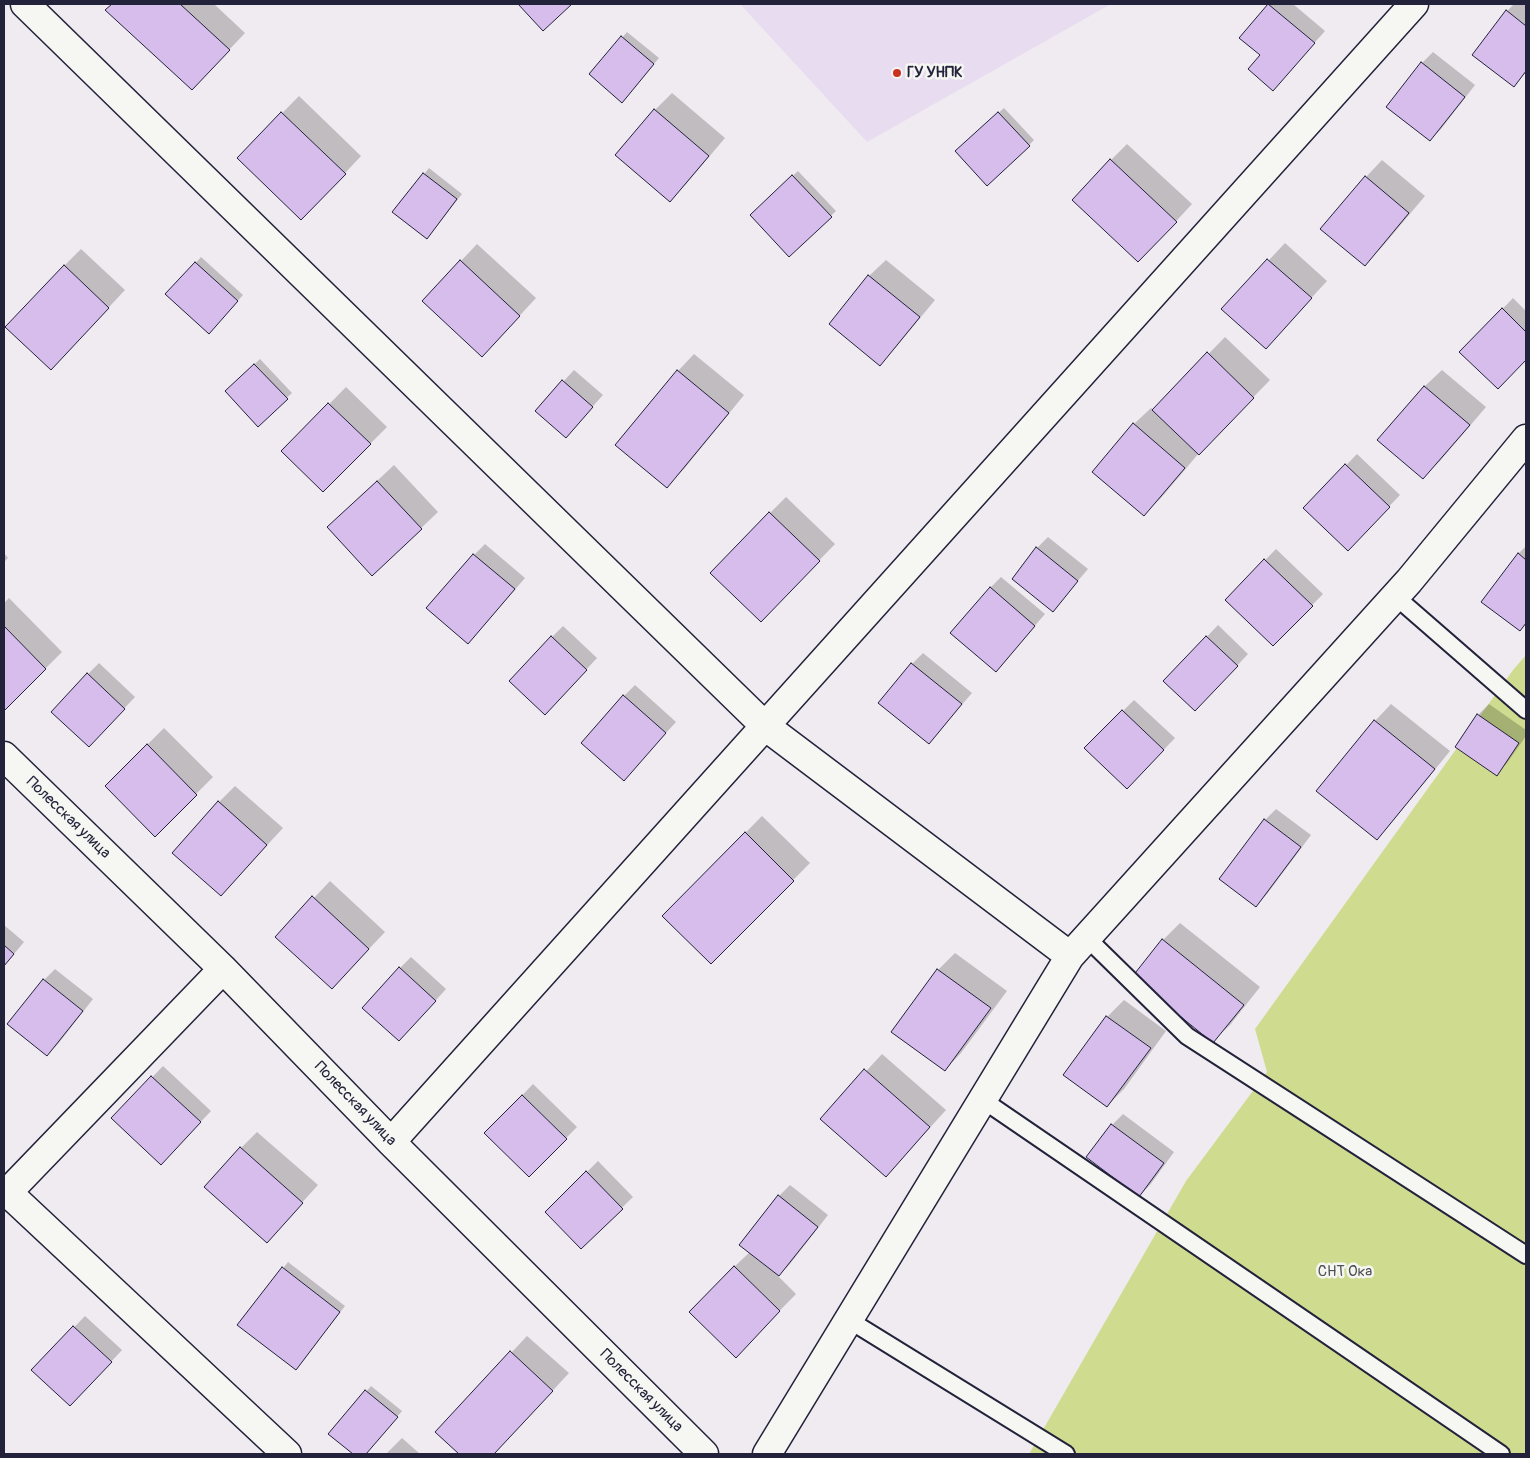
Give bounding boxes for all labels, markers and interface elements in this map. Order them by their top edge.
place label: ГУ УНПК [907,64,963,82]
marker: ГУ УНПК [891,67,903,79]
street label: Полесская улица [22,773,114,863]
street label: Полесская улица [310,1058,400,1150]
park label: СНТ Ока [1318,1263,1372,1281]
street label: Полесская улица [596,1346,686,1436]

